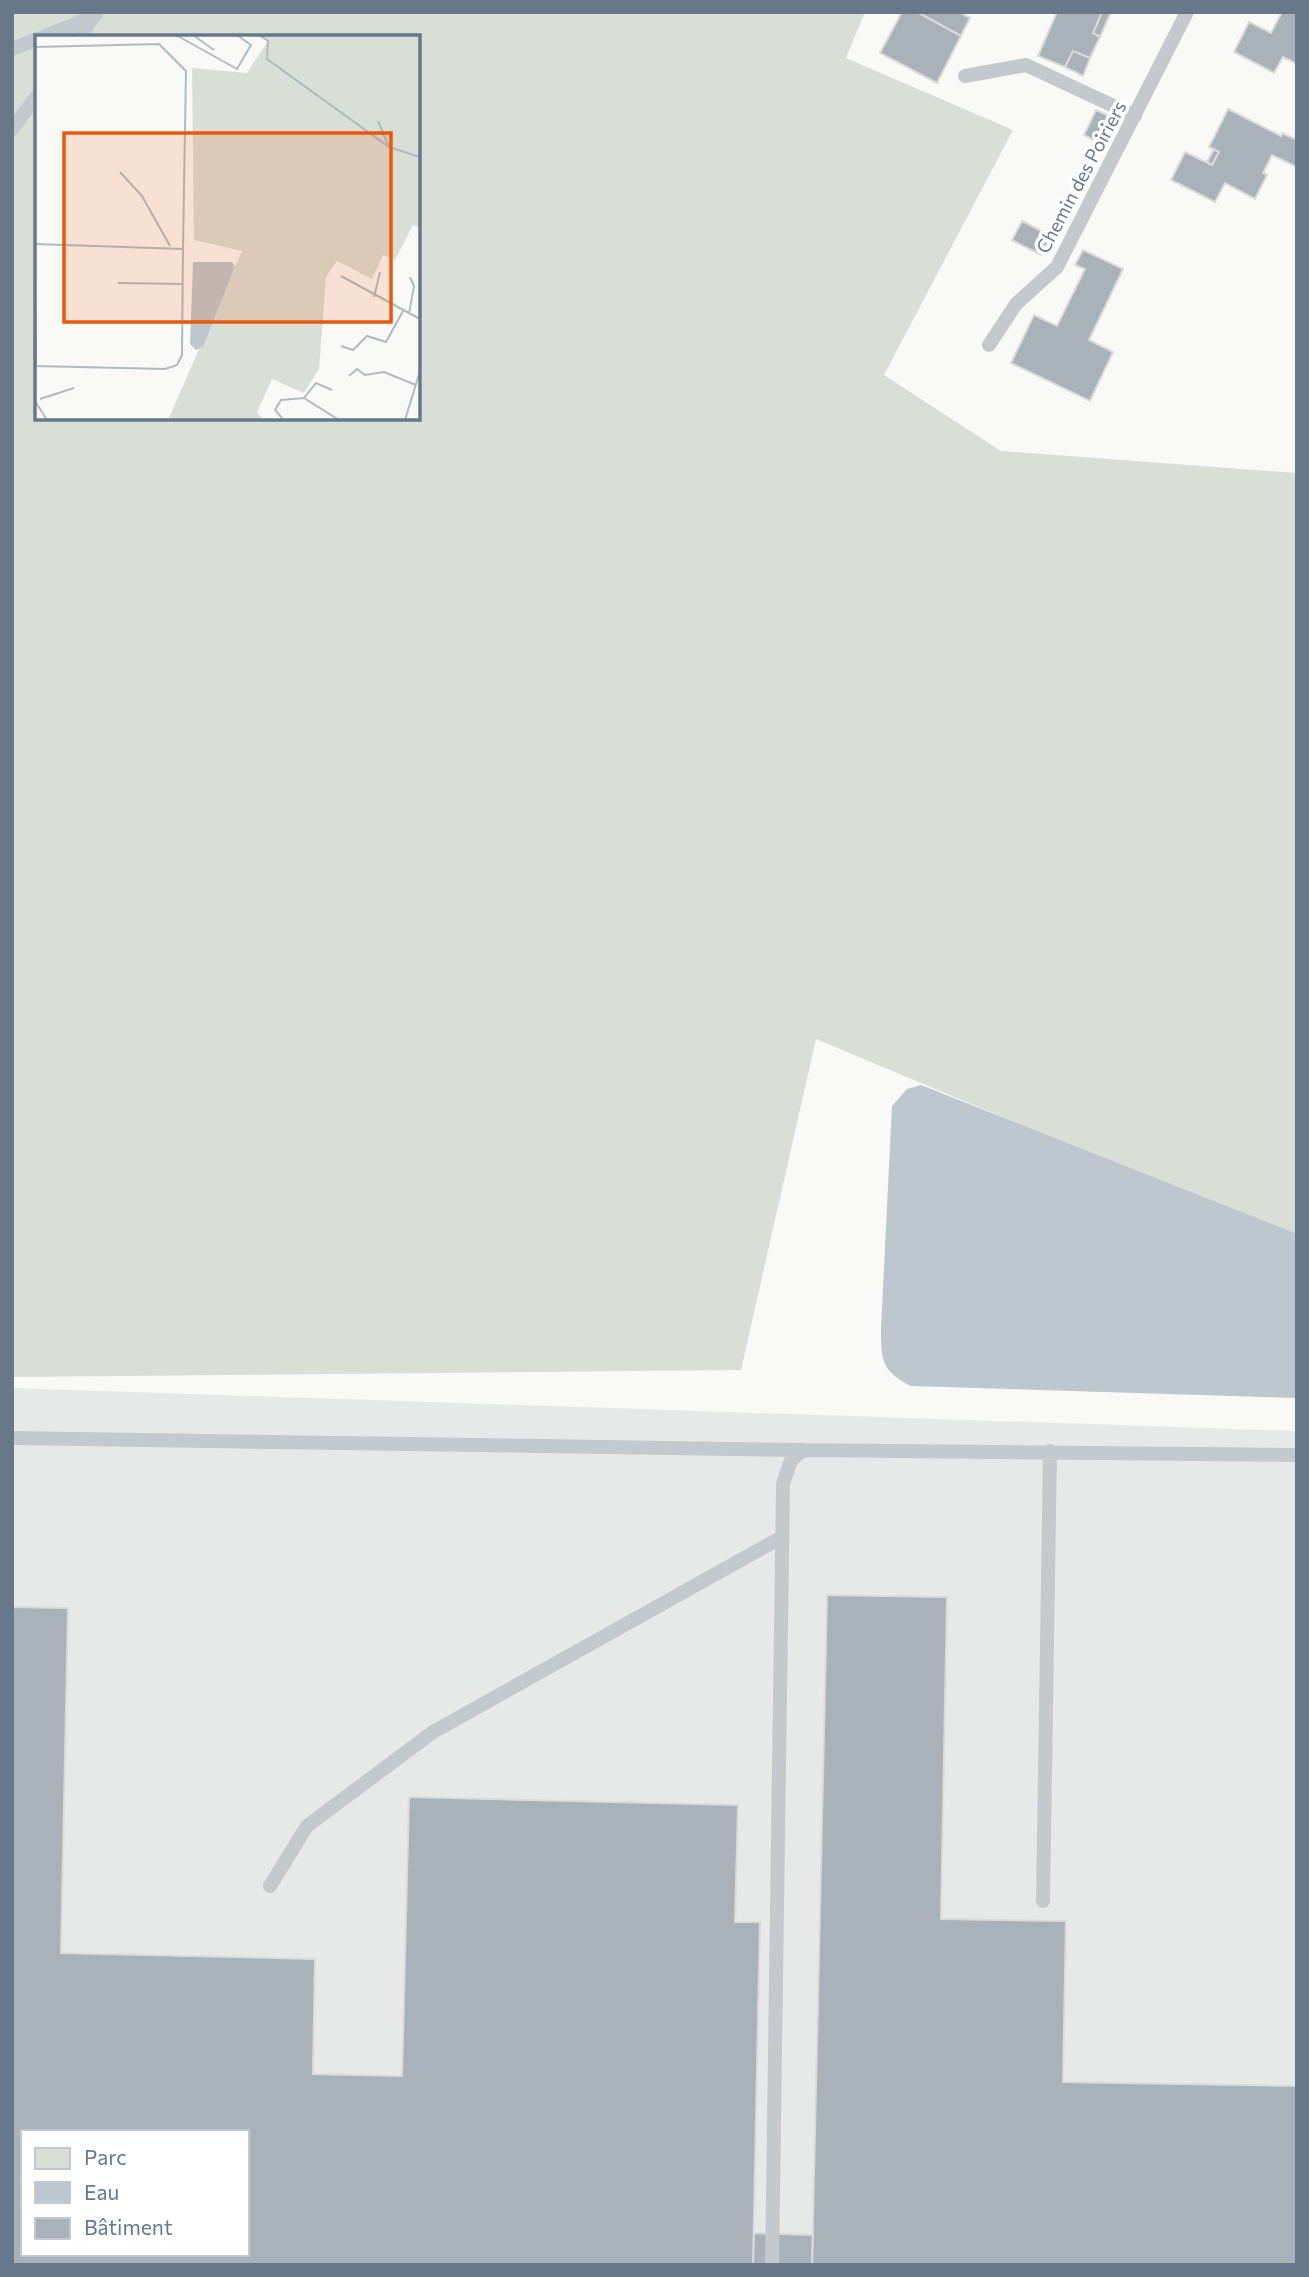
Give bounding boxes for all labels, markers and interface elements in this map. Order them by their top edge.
inset map [35,35,420,420]
street label: Chemin des Poiriers [1031,97,1130,257]
legend [21,2130,248,2256]
text: Parc [84,2144,127,2169]
text: Eau [84,2179,119,2204]
text: Bâtiment [84,2214,173,2239]

